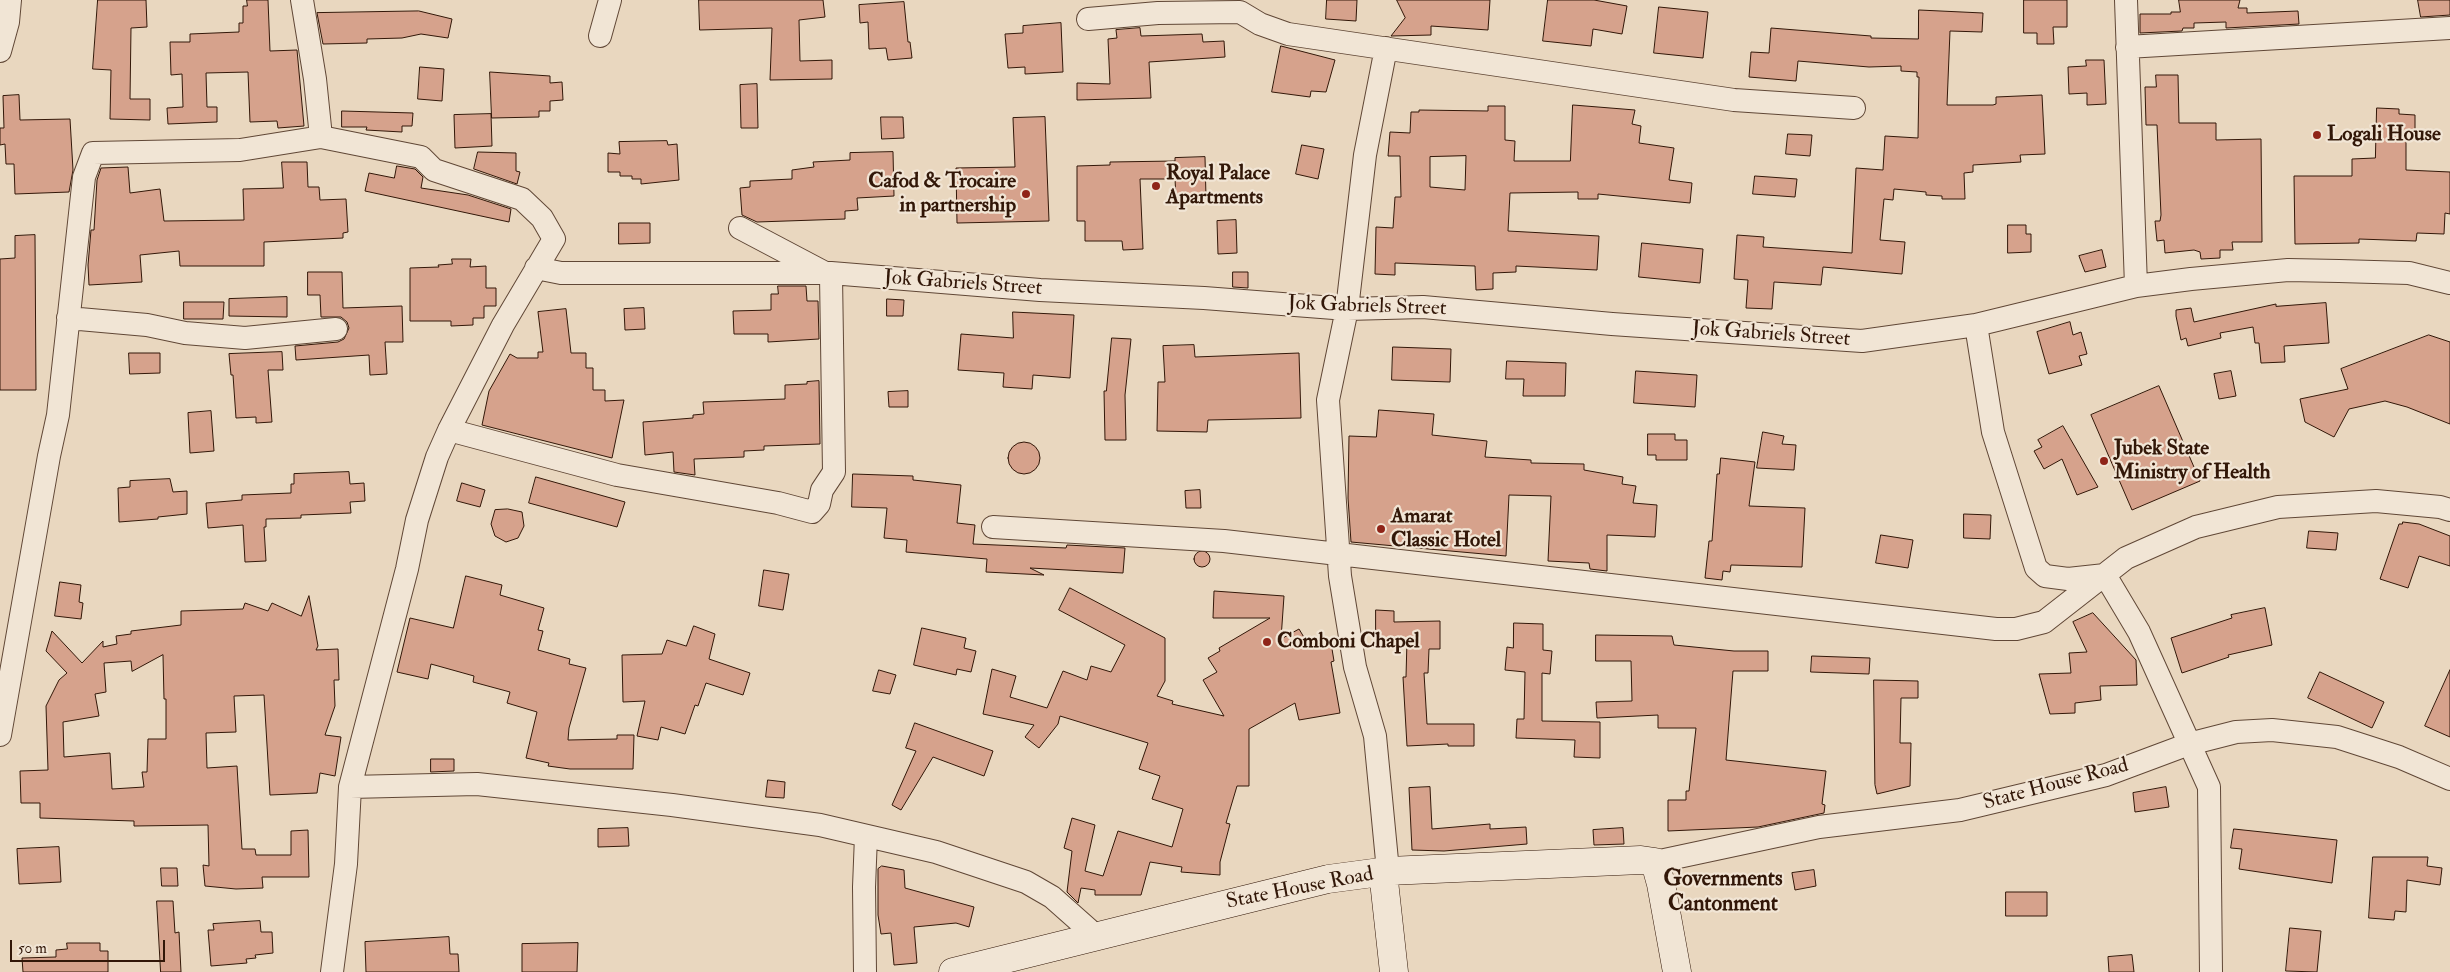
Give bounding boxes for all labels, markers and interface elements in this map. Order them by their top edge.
place label: Logali House [2327,122,2441,148]
marker: Logali House [2311,129,2323,141]
place label: Royal Palace Apartments [1166,161,1270,211]
place label: Cafod & Trocaire in partnership [868,169,1016,219]
marker: Royal Palace Apartments [1150,180,1162,192]
marker: Cafod & Trocaire in partnership [1020,188,1032,200]
street label: Jok Gabriels Street [883,266,1043,302]
street label: Jok Gabriels Street [1287,292,1447,322]
street label: Jok Gabriels Street [1691,317,1851,353]
place label: Jubek State Ministry of Health [2114,436,2271,486]
marker: Jubek State Ministry of Health [2098,455,2110,467]
place label: Amarat Classic Hotel [1391,504,1501,554]
marker: Amarat Classic Hotel [1375,523,1387,535]
place label: Comboni Chapel [1277,629,1420,655]
marker: Comboni Chapel [1261,636,1273,648]
street label: State House Road [1981,754,2131,816]
street label: State House Road [1224,862,1376,916]
district label: Governments Cantonment [1663,867,1783,918]
scale bar [12,930,168,962]
text: 50 m [18,939,47,958]

